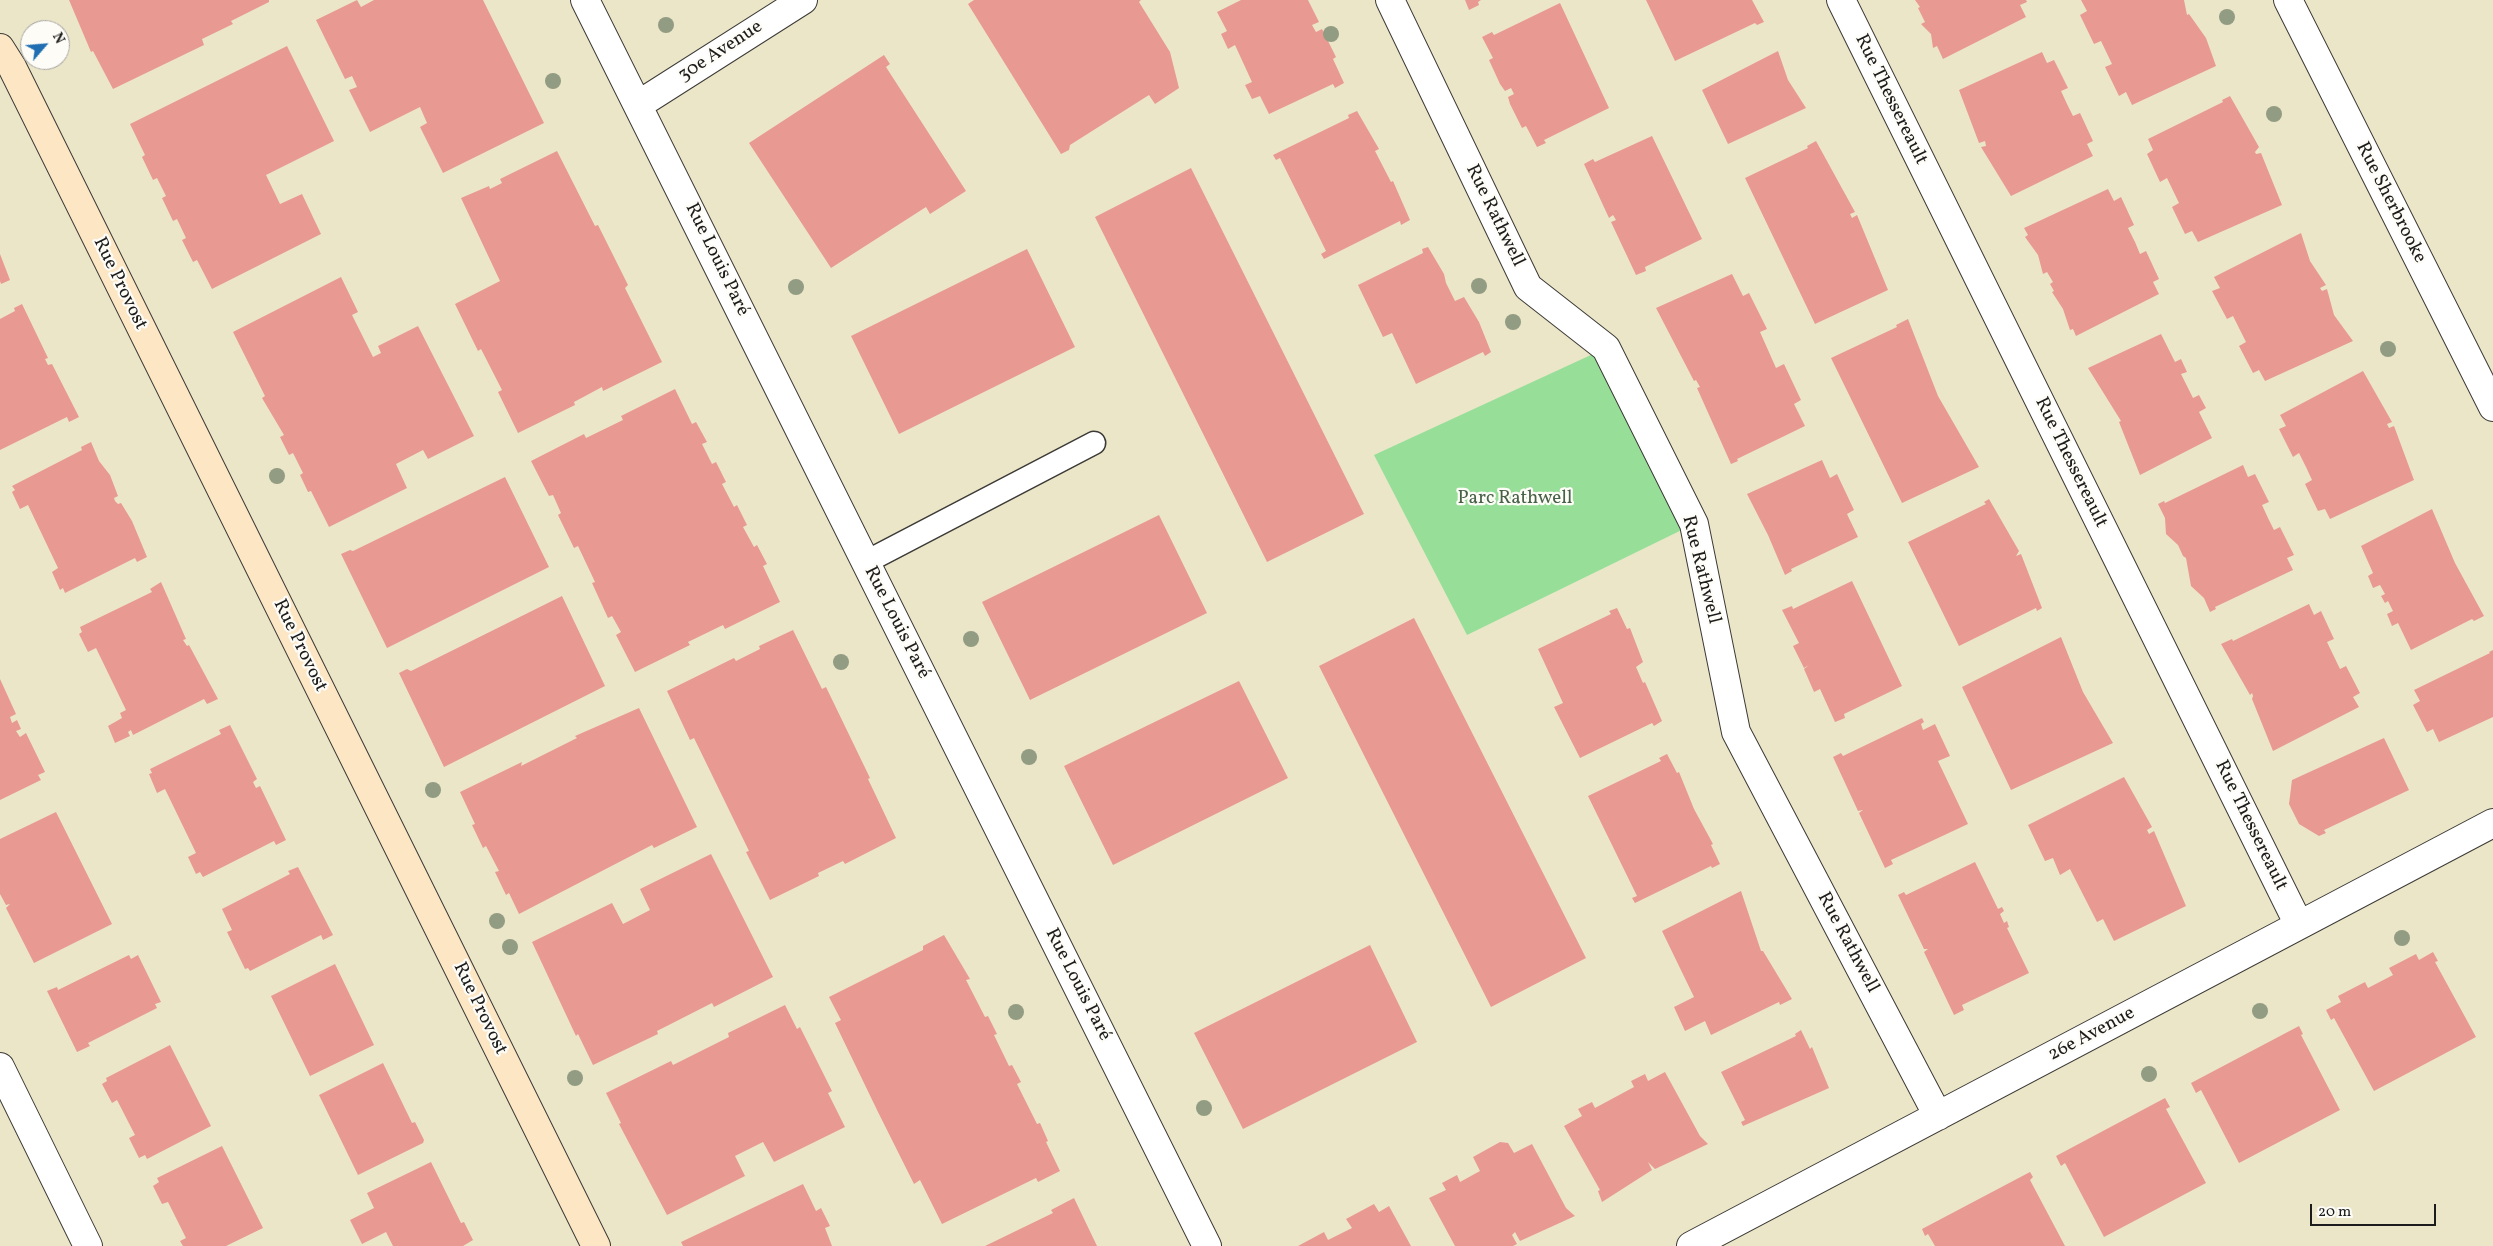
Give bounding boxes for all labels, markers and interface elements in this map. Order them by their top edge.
street label: 30e Avenue [675,16,767,88]
north arrow [20,20,70,70]
text: N [47,30,69,47]
street label: Rue Thessereault [1849,31,1931,169]
street label: Rue Sherbrooke [2350,139,2430,267]
street label: Rue Rathwell [1459,161,1529,271]
street label: Rue Louis Paré [679,200,753,320]
street label: Rue Provost [87,234,151,334]
street label: Rue Thessereault [2029,394,2111,532]
park label: Parc Rathwell [1457,489,1573,511]
street label: Rue Rathwell [1676,513,1724,627]
street label: Rue Louis Paré [858,563,934,683]
street label: Rue Provost [267,596,331,696]
street label: Rue Thessereault [2209,757,2291,895]
street label: Rue Rathwell [1811,889,1883,997]
street label: Rue Louis Paré [1039,925,1115,1045]
street label: Rue Provost [447,959,511,1059]
street label: 26e Avenue [2045,1003,2139,1067]
scale bar [2313,1194,2439,1226]
text: 20 m [2318,1202,2351,1223]

